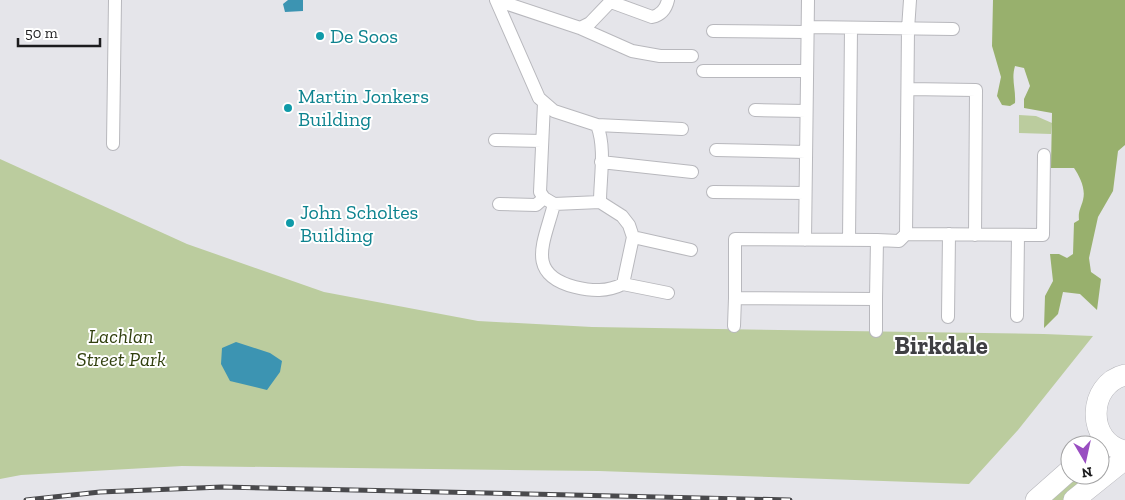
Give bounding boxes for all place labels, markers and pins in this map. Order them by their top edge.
place label: De Soos [330,24,398,48]
marker: De Soos [314,30,326,42]
place label: Martin Jonkers Building [298,84,429,131]
marker: Martin Jonkers Building [282,102,294,114]
place label: John Scholtes Building [300,200,418,247]
marker: John Scholtes Building [284,217,296,229]

